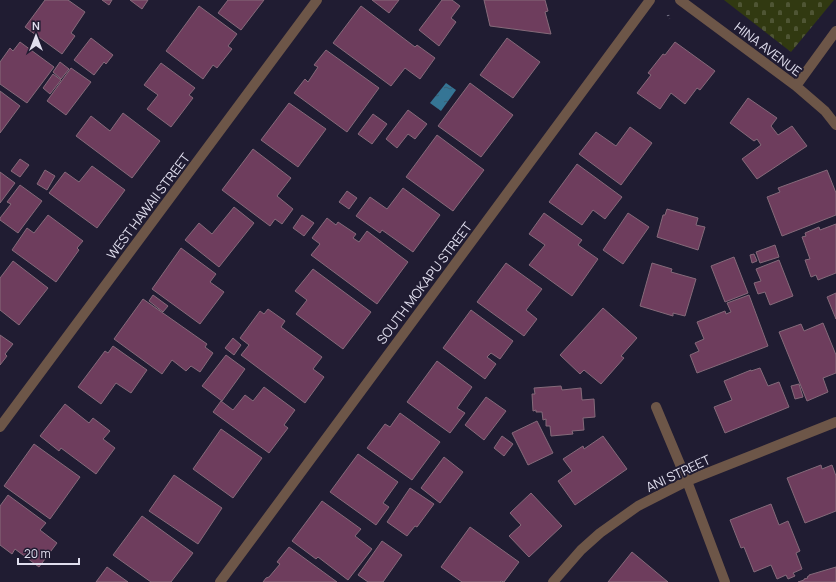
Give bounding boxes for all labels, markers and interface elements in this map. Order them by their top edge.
north arrow [16,16,56,56]
text: N [32,18,40,33]
street label: HINA AVENUE [731,18,805,80]
street label: WEST HAWAII STREET [102,149,194,263]
street label: SOUTH MOKAPU STREET [372,218,476,348]
street label: ANI STREET [643,450,713,496]
scale bar [18,540,79,566]
text: 20 m [24,545,51,562]

